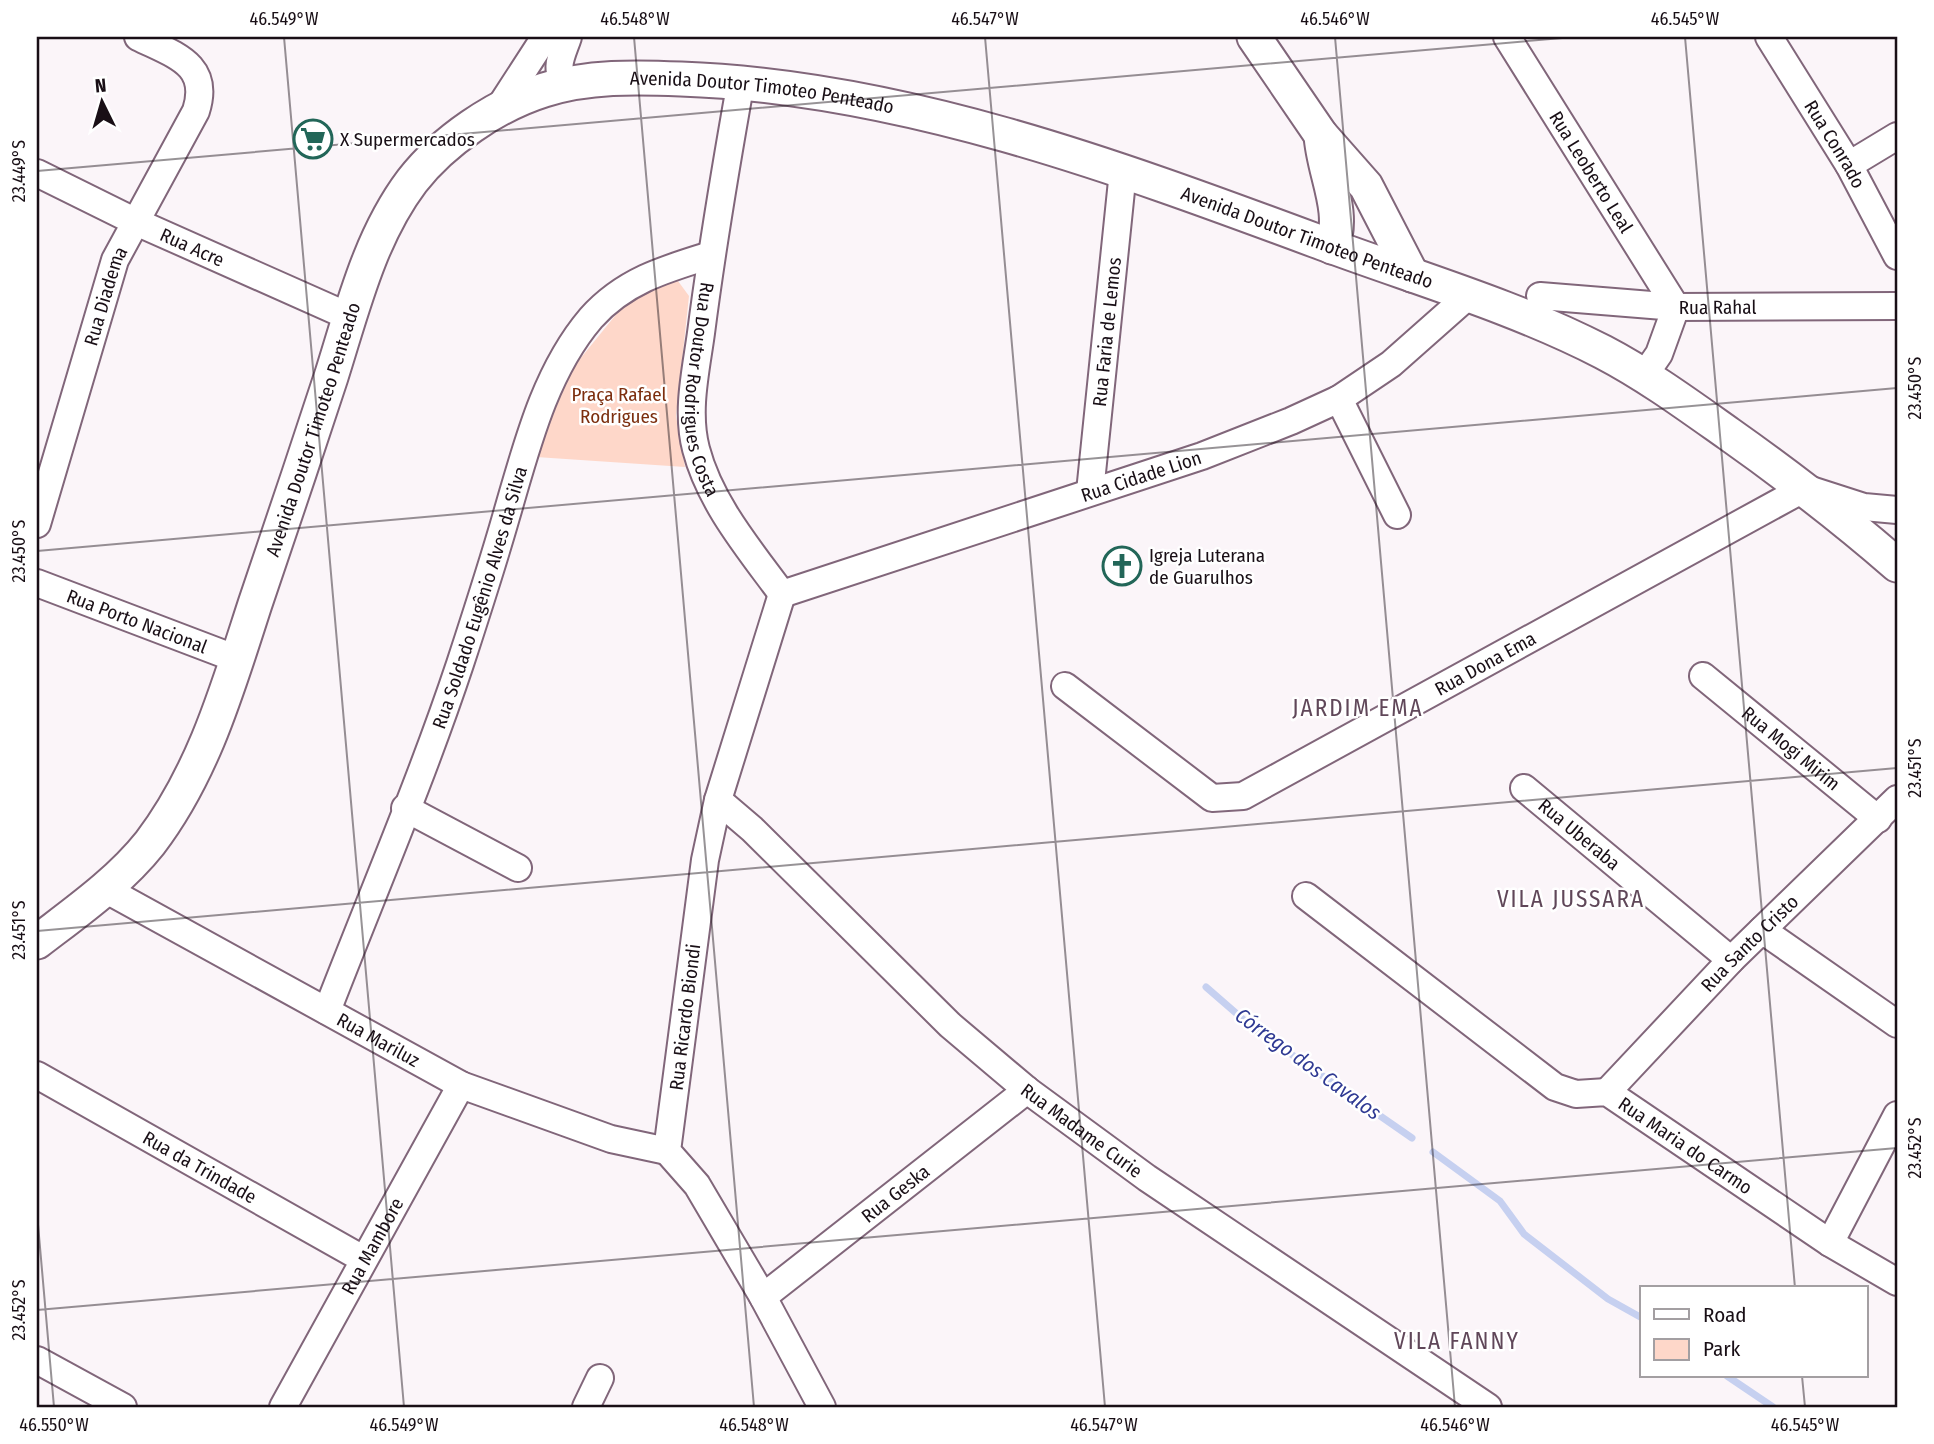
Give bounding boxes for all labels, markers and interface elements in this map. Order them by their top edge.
text: 46.549°W [250,8,319,30]
text: 46.548°W [600,8,670,30]
text: 46.547°W [951,8,1019,30]
text: 46.546°W [1300,8,1370,30]
text: 46.545°W [1651,8,1720,30]
north arrow [66,66,136,136]
street label: Avenida Doutor Timoteo Penteado [630,66,896,118]
text: N [94,74,107,98]
street label: Rua Conrado [1800,96,1871,192]
street label: Rua Leoberto Leal [1545,107,1638,237]
supermarket icon: X Supermercados [292,118,334,160]
place label: X Supermercados [340,128,475,151]
text: 23.449°S [8,140,30,202]
street label: Avenida Doutor Timoteo Penteado [1178,181,1436,293]
street label: Rua Acre [157,223,228,271]
street label: Rua Diadema [79,242,132,348]
street label: Rua Faria de Lemos [1087,256,1126,408]
street label: Rua Doutor Rodrigues Costa [680,281,724,500]
street label: Rua Rahal [1679,295,1756,318]
street label: Avenida Doutor Timoteo Penteado [261,299,365,559]
text: 23.450°S [1904,357,1926,419]
park label: Praça Rafael Rodrigues [571,383,667,428]
street label: Rua Cidade Lion [1078,446,1204,506]
street label: Rua Soldado Eugênio Alves da Silva [427,463,532,732]
text: 23.450°S [8,520,30,582]
place label: Igreja Luterana de Guarulhos [1149,544,1265,589]
church icon: Igreja Luterana de Guarulhos [1101,545,1143,587]
street label: Rua Porto Nacional [64,584,210,658]
street label: Rua Dona Ema [1431,626,1540,700]
district label: JARDIM EMA [1292,694,1424,722]
street label: Rua Mogi Mirim [1737,701,1845,795]
text: 23.451°S [1904,738,1926,798]
street label: Rua Uberaba [1534,793,1625,875]
district label: VILA JUSSARA [1497,885,1645,913]
street label: Rua Santo Cristo [1696,890,1803,996]
text: 23.451°S [8,900,30,960]
street label: Rua Ricardo Biondi [665,942,705,1092]
water label: Córrego dos Cavalos [1230,1002,1386,1126]
street label: Rua Mariluz [333,1007,424,1072]
street label: Rua Madame Curie [1017,1078,1147,1182]
street label: Rua Maria do Carmo [1614,1092,1757,1199]
text: 23.452°S [1904,1117,1926,1179]
street label: Rua da Trindade [139,1126,261,1208]
street label: Rua Geska [856,1159,934,1227]
street label: Rua Mambore [336,1194,408,1298]
text: 23.452°S [8,1279,30,1341]
legend [1640,1286,1868,1378]
text: Road [1703,1302,1747,1328]
district label: VILA FANNY [1394,1327,1520,1355]
text: Park [1703,1336,1741,1362]
text: 46.550°W [19,1414,89,1436]
text: 46.549°W [370,1414,439,1436]
text: 46.548°W [719,1414,789,1436]
text: 46.547°W [1070,1414,1138,1436]
text: 46.546°W [1420,1414,1490,1436]
text: 46.545°W [1771,1414,1840,1436]

